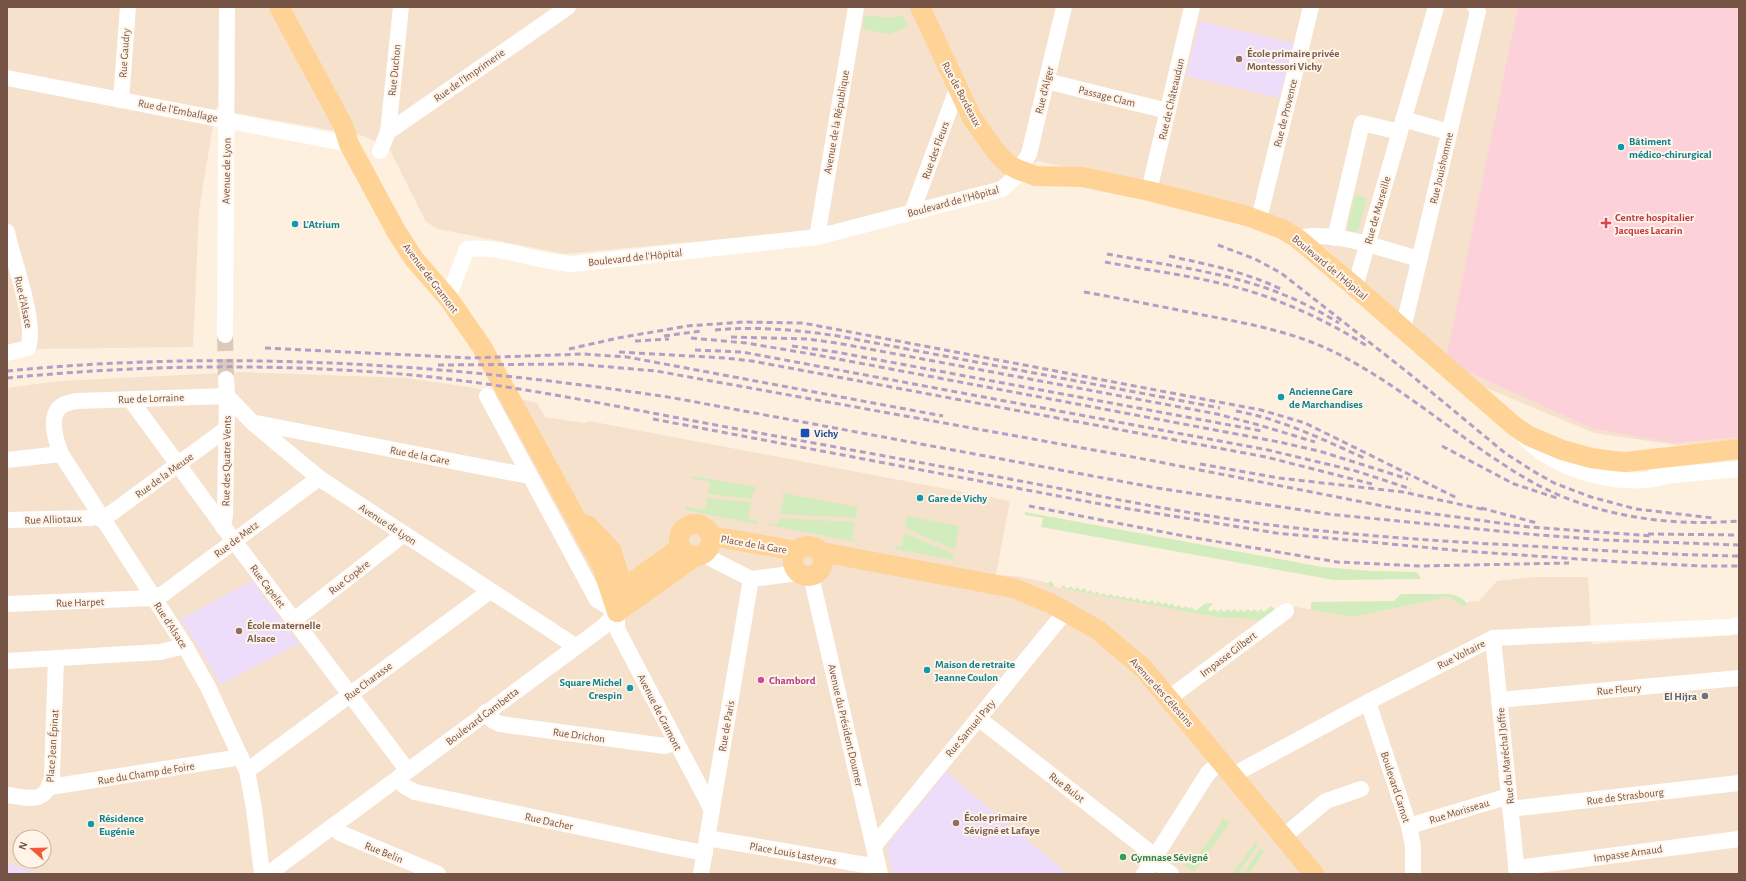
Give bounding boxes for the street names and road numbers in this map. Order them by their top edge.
street label: Rue Gaudry [117,28,132,78]
street label: Rue Duchon [386,44,403,96]
street label: Rue de l'Imprimerie [432,47,507,104]
street label: Rue de Châteaudun [1157,57,1186,141]
street label: Rue de Bordeaux [940,60,983,129]
street label: Rue d'Alger [1033,65,1056,115]
street label: Avenue de la République [822,69,851,175]
street label: Rue de Provence [1272,78,1299,148]
street label: Passage Clam [1077,84,1137,109]
street label: Rue de l'Emballage [137,97,219,124]
street label: Rue des Fleurs [920,120,951,181]
street label: Rue Jouishomme [1428,131,1455,205]
street label: Avenue de Lyon [220,138,233,204]
street label: Rue de Marseille [1362,175,1392,245]
street label: Boulevard de l'Hôpital [906,184,1000,219]
street label: Boulevard de l'Hôpital [1290,233,1369,302]
street label: Avenue de Gramont [401,241,461,316]
street label: Boulevard de l'Hôpital [587,247,683,268]
street label: Rue d'Alsace [13,275,34,329]
street label: Rue de Lorraine [118,392,184,405]
street label: Rue des Quatre Vents [220,416,233,506]
street label: Rue de la Gare [389,444,451,467]
street label: Rue de la Meuse [133,451,195,500]
street label: Avenue de Lyon [357,502,419,547]
street label: Rue Alliotaux [24,513,82,526]
street label: Rue de Metz [212,519,261,560]
street label: Place de la Gare [720,533,788,556]
street label: Rue Copère [327,558,372,597]
street label: Rue Capelet [248,563,288,610]
street label: Rue Harpet [56,596,105,609]
street label: Rue d'Alsace [152,600,190,650]
street label: Impasse Gilbert [1198,630,1259,679]
street label: Rue Voltaire [1436,638,1487,671]
street label: Avenue des Célestins [1128,656,1195,729]
street label: Rue Charasse [342,660,394,703]
street label: Avenue du Président Doumer [826,663,865,788]
street label: Avenue de Gramont [635,672,684,753]
street label: Rue Fleury [1596,682,1642,697]
street label: Boulevard Gambetta [444,685,521,747]
street label: Rue Samuel Paty [943,697,998,759]
street label: Rue de Paris [717,700,736,752]
street label: Rue du Maréchal Joffre [1495,707,1516,805]
street label: Place Jean Épinat [43,709,61,783]
street label: Rue Drichon [552,726,606,745]
street label: Boulevard Carnot [1379,750,1412,824]
street label: Rue du Champ de Foire [97,760,195,787]
street label: Rue Bulot [1047,770,1087,805]
street label: Rue de Strasbourg [1586,786,1665,807]
street label: Rue Morisseau [1428,797,1491,826]
street label: Rue Dacher [524,811,574,832]
street label: Rue Belin [363,840,405,865]
street label: Place Louis Lasteyras [749,840,837,867]
street label: Impasse Arnaud [1593,843,1663,864]

